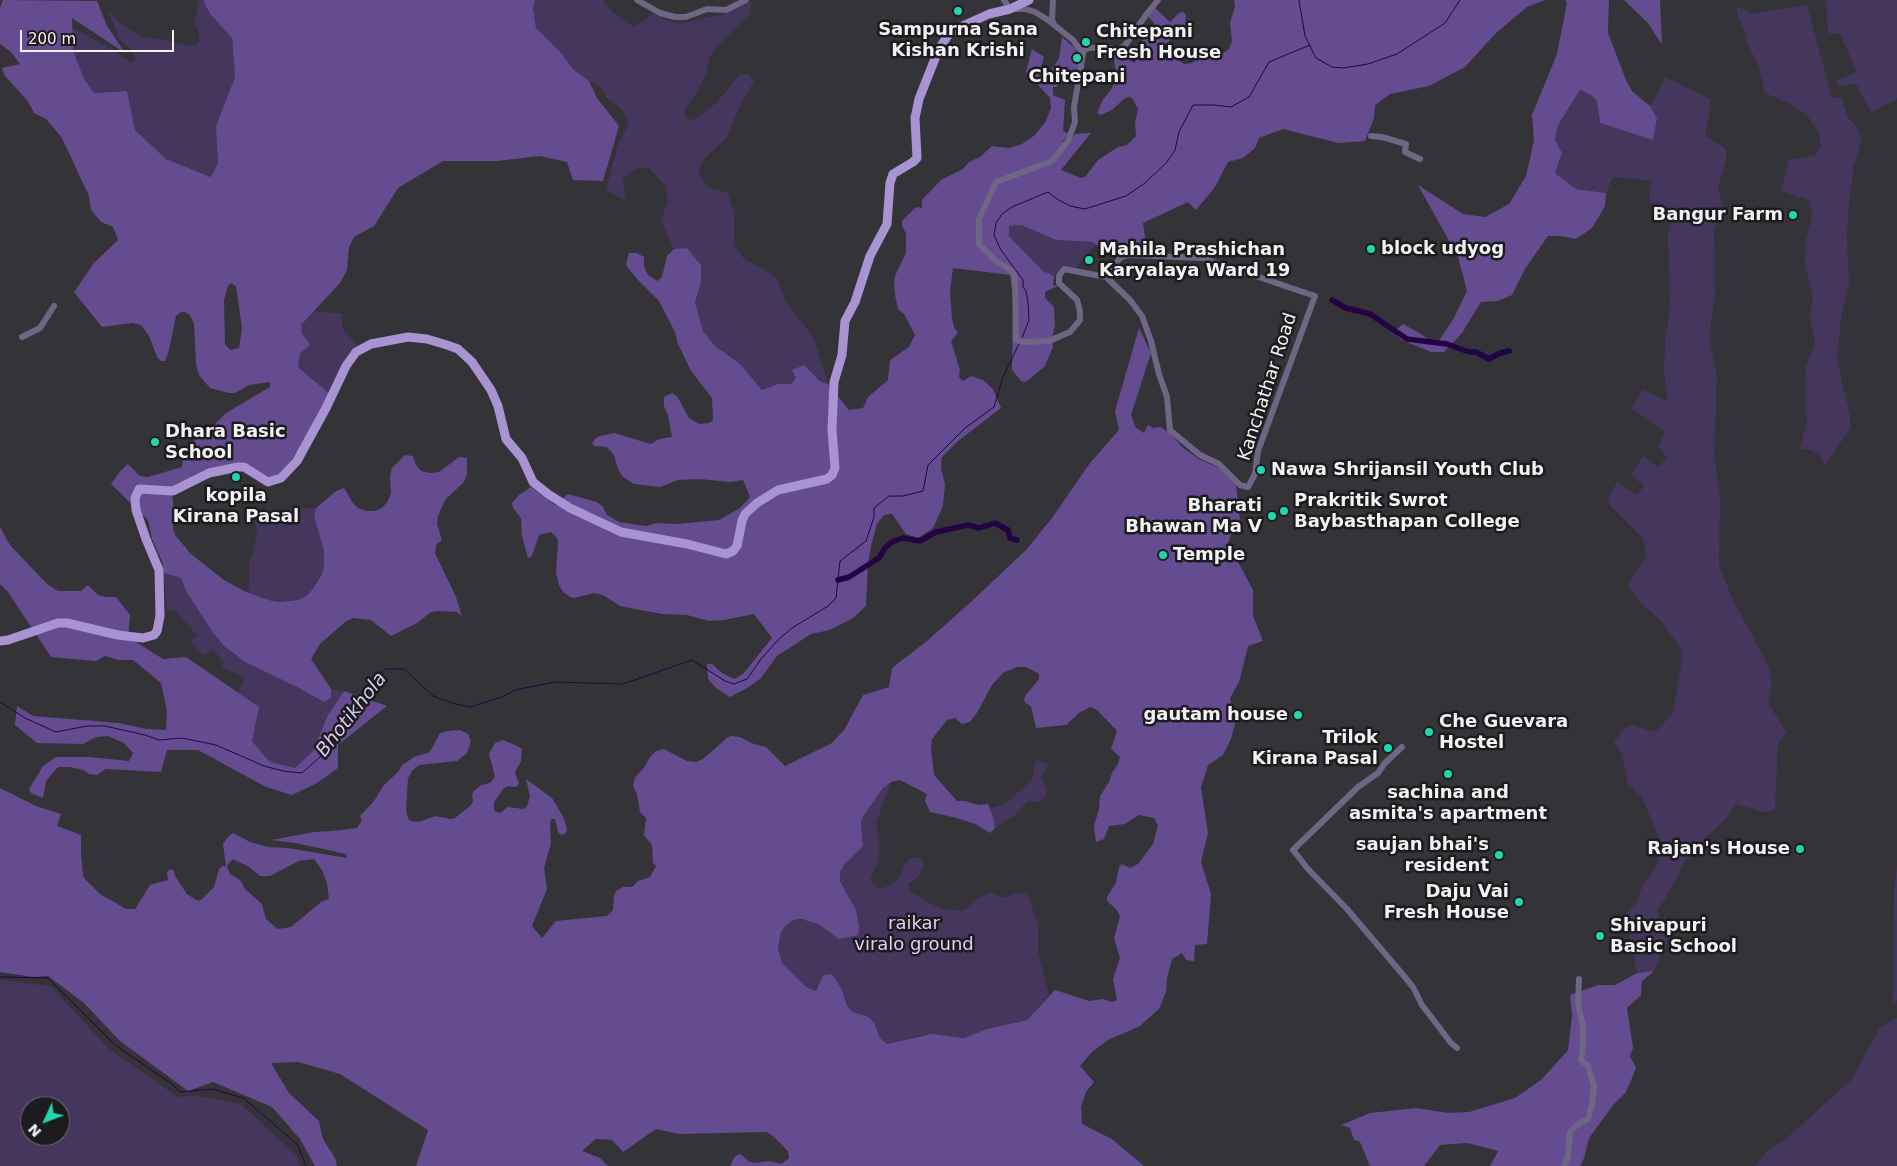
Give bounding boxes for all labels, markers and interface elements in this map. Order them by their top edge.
marker: Sampurna Sana Kishan Krishi [952,5,964,17]
place label: Sampurna Sana Kishan Krishi [878,19,1038,62]
scale bar [22,20,176,52]
place label: Chitepani Fresh House [1096,21,1221,64]
text: 200 m [28,30,76,48]
marker: Chitepani Fresh House [1080,36,1092,48]
marker: Chitepani [1071,52,1083,64]
place label: Chitepani [1028,66,1126,88]
place label: Bangur Farm [1652,204,1783,226]
marker: Bangur Farm [1787,209,1799,221]
place label: block udyog [1381,238,1504,260]
place label: Mahila Prashichan Karyalaya Ward 19 [1099,239,1290,282]
marker: block udyog [1365,243,1377,255]
marker: Mahila Prashichan Karyalaya Ward 19 [1083,254,1095,266]
street label: Kanchathar Road [1234,310,1302,464]
place label: Dhara Basic School [165,421,286,464]
marker: Dhara Basic School [149,436,161,448]
place label: Nawa Shrijansil Youth Club [1271,459,1544,481]
marker: Nawa Shrijansil Youth Club [1255,464,1267,476]
marker: kopila Kirana Pasal [230,471,242,483]
place label: kopila Kirana Pasal [173,485,299,528]
place label: Prakritik Swrot Baybasthapan College [1294,490,1520,532]
place label: Bharati Bhawan Ma V [1125,495,1262,538]
marker: Prakritik Swrot Baybasthapan College [1278,505,1290,517]
marker: Bharati Bhawan Ma V [1266,510,1278,522]
place label: Temple [1173,544,1245,566]
marker: Temple [1157,549,1169,561]
water label: Bhotikhola [312,668,392,762]
place label: gautam house [1143,704,1288,726]
marker: gautam house [1292,709,1304,721]
place label: Che Guevara Hostel [1439,711,1568,754]
marker: Che Guevara Hostel [1423,726,1435,738]
place label: Trilok Kirana Pasal [1252,727,1378,770]
marker: Trilok Kirana Pasal [1382,742,1394,754]
marker: sachina and asmita's apartment [1442,768,1454,780]
place label: sachina and asmita's apartment [1349,782,1547,824]
place label: saujan bhai's resident [1356,834,1489,876]
place label: Rajan's House [1647,838,1790,860]
marker: Rajan's House [1794,843,1806,855]
marker: saujan bhai's resident [1493,849,1505,861]
place label: Daju Vai Fresh House [1384,881,1509,924]
marker: Daju Vai Fresh House [1513,896,1525,908]
park label: raikar viralo ground [854,913,974,956]
place label: Shivapuri Basic School [1610,915,1737,958]
marker: Shivapuri Basic School [1594,930,1606,942]
north arrow [20,1096,70,1146]
text: N [25,1121,45,1140]

